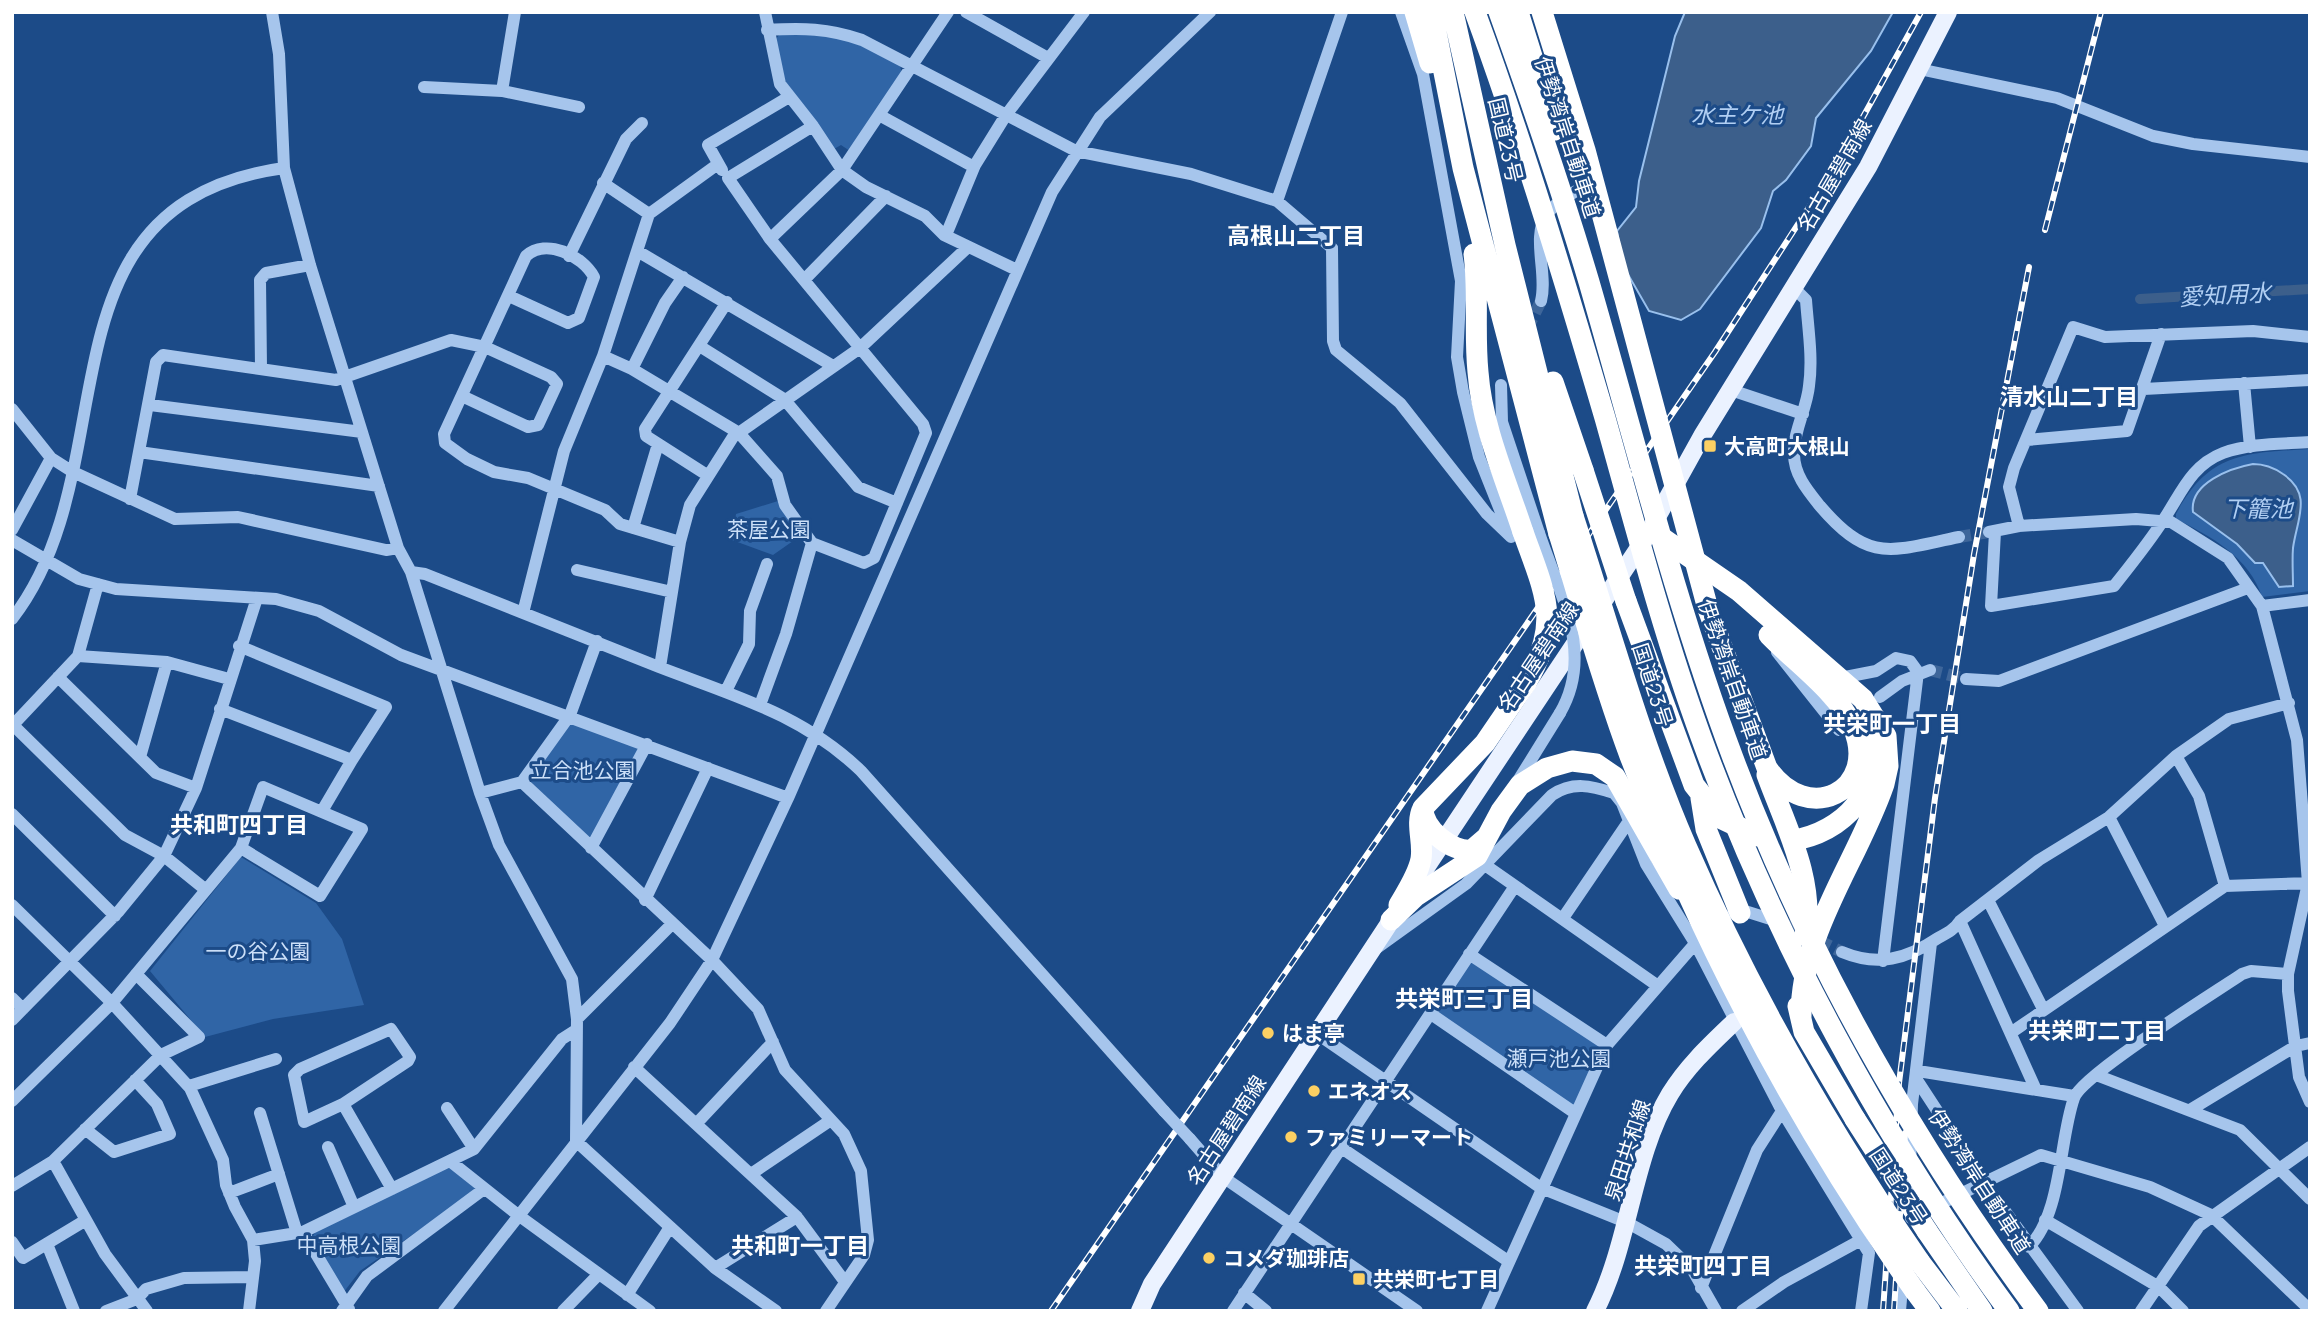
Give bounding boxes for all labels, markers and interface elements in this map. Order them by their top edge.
street label: 伊勢湾岸自動車道 [1529,53,1607,221]
street label: 国道23号 [1483,95,1529,185]
water label: 水主ケ池 [1691,98,1785,130]
street label: 名古屋碧南線 [1790,113,1878,237]
district label: 高根山二丁目 [1227,219,1365,251]
water label: 愛知用水 [2178,275,2275,312]
district label: 清水山二丁目 [2000,380,2138,412]
place label: 大高町大根山 [1724,432,1850,460]
marker: 大高町大根山 [1702,438,1718,454]
water label: 下籠池 [2224,492,2295,524]
park label: 茶屋公園 [727,515,811,543]
street label: 伊勢湾岸自動車道 [1692,595,1774,763]
street label: 名古屋碧南線 [1491,596,1585,716]
street label: 国道23号 [1626,639,1680,731]
district label: 共栄町一丁目 [1823,707,1961,739]
park label: 立合池公園 [531,756,636,784]
district label: 共和町四丁目 [170,808,308,840]
park label: 一の谷公園 [206,937,311,965]
district label: 共栄町三丁目 [1395,982,1533,1014]
district label: 共栄町二丁目 [2028,1014,2166,1046]
place label: はま亭 [1282,1019,1345,1047]
marker: はま亭 [1260,1025,1276,1041]
park label: 瀬戸池公園 [1507,1044,1612,1072]
street label: 名古屋碧南線 [1180,1070,1272,1190]
place label: エネオス [1328,1077,1412,1105]
marker: エネオス [1306,1083,1322,1099]
street label: 泉田共和線 [1597,1096,1657,1204]
street label: 伊勢湾岸自動車道 [1923,1103,2037,1259]
place label: ファミリーマート [1305,1123,1473,1151]
marker: ファミリーマート [1283,1129,1299,1145]
street label: 国道23号 [1864,1142,1934,1230]
district label: 共和町一丁目 [731,1229,869,1261]
park label: 中高根公園 [297,1231,402,1259]
place label: コメダ珈琲店 [1223,1244,1349,1272]
district label: 共栄町四丁目 [1634,1249,1772,1281]
marker: コメダ珈琲店 [1201,1250,1217,1266]
place label: 共栄町七丁目 [1373,1265,1499,1293]
marker: 共栄町七丁目 [1351,1271,1367,1287]

